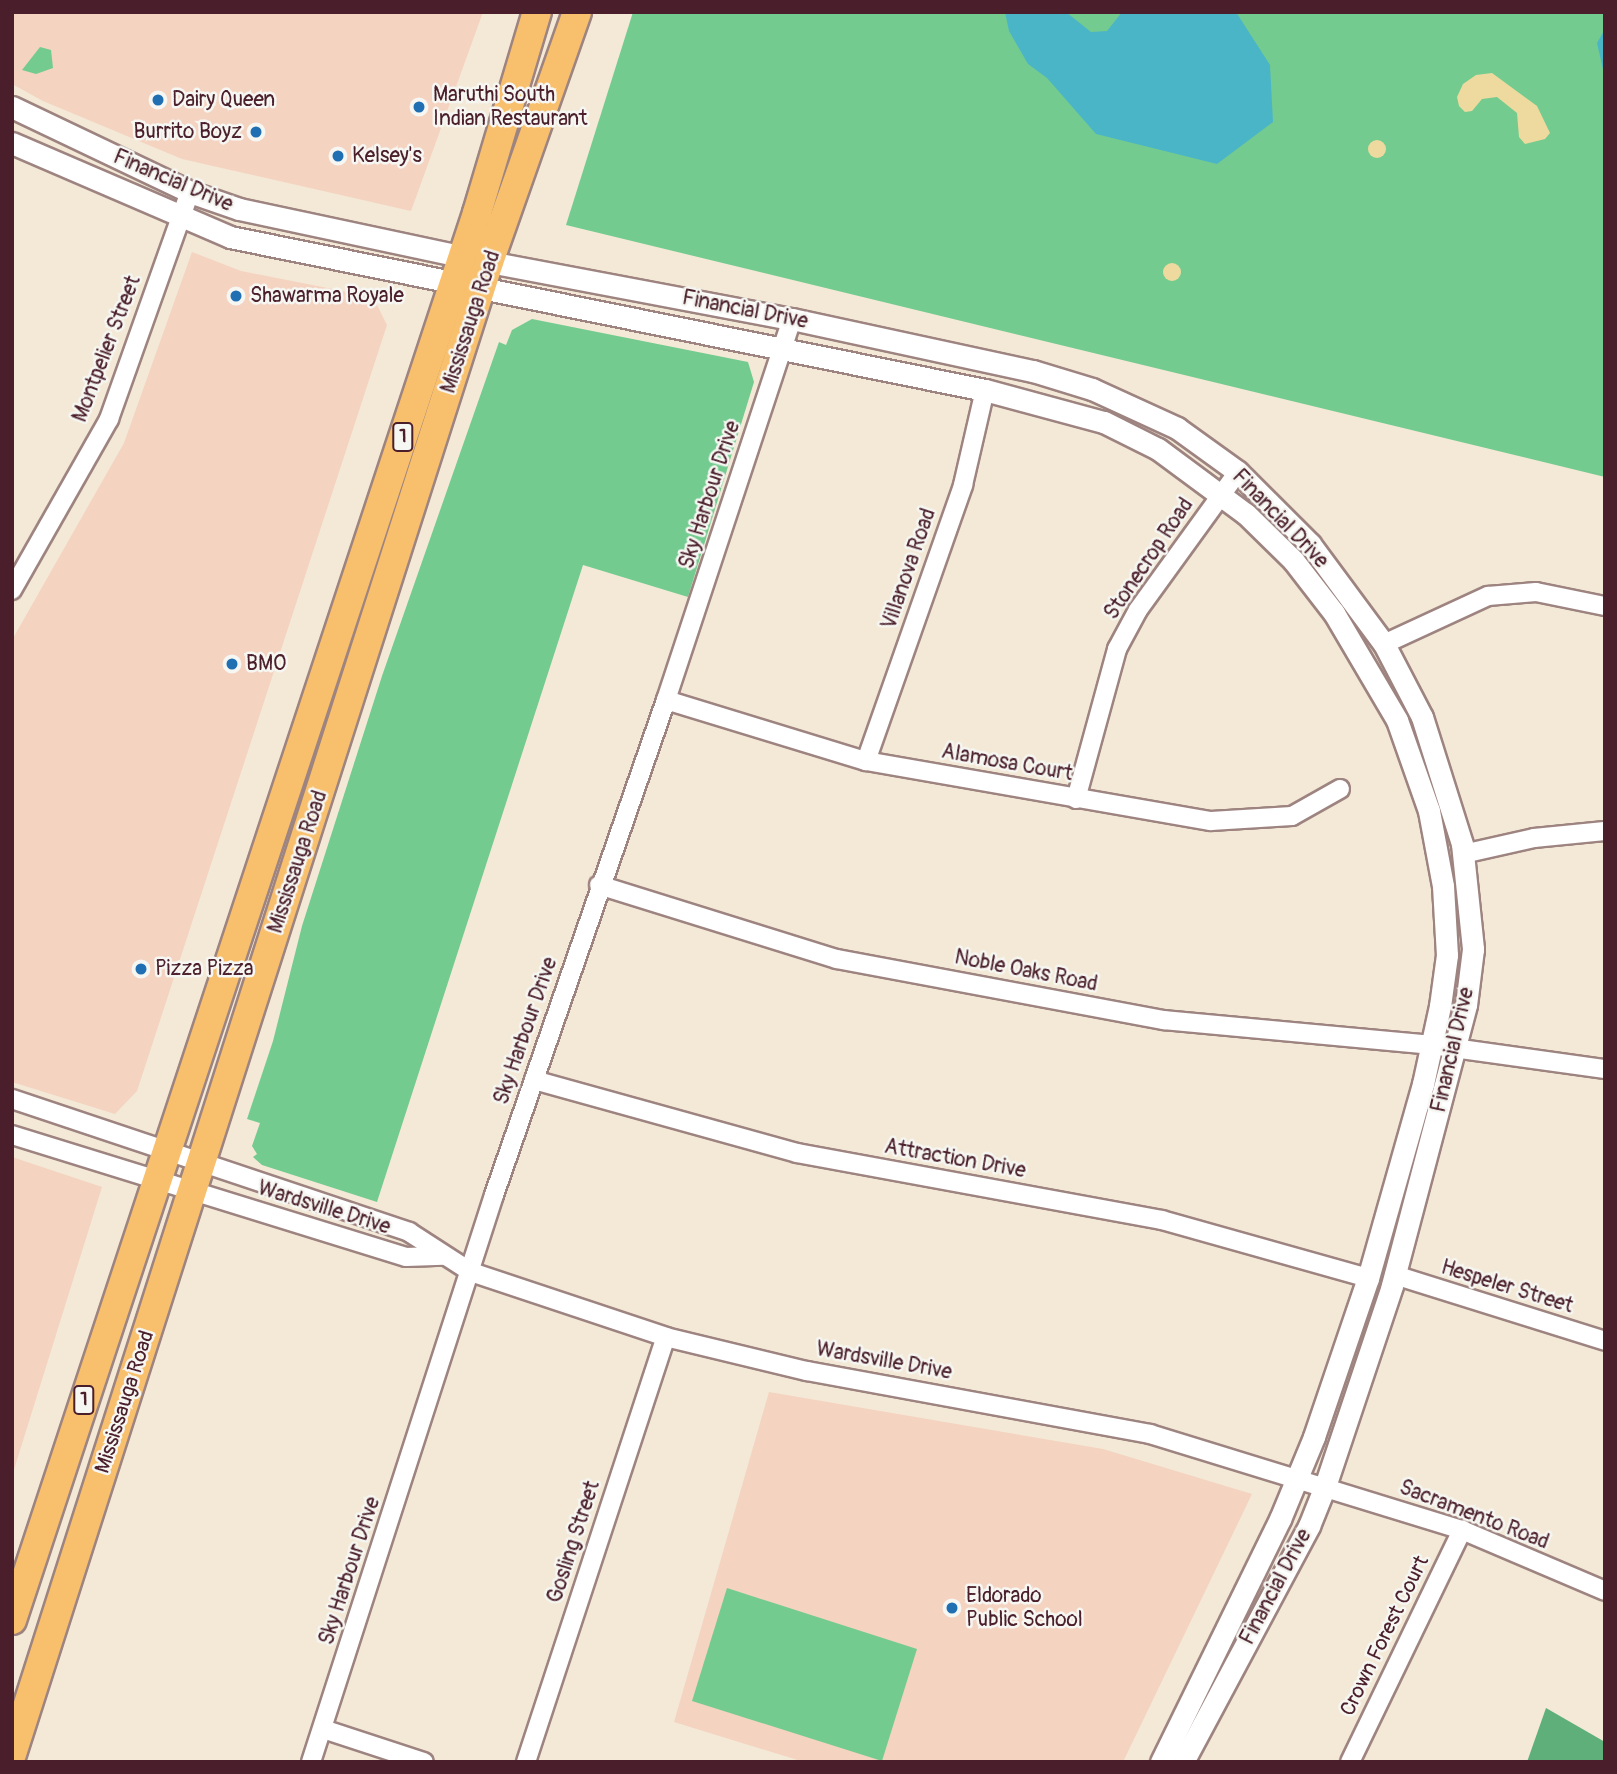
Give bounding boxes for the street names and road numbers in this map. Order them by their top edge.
street label: Financial Drive [109,144,237,218]
street label: Mississauga Road [436,248,506,396]
street label: Montpelier Street [68,272,146,426]
street label: Financial Drive [680,285,810,335]
street label: Sky Harbour Drive [674,418,746,572]
road number: 1 [391,422,415,452]
street label: Financial Drive [1227,464,1333,574]
street label: Stonecrop Road [1099,493,1199,625]
street label: Villanova Road [877,505,941,633]
street label: Alamosa Court [939,739,1075,787]
street label: Mississauga Road [263,788,333,936]
street label: Noble Oaks Road [952,945,1100,997]
street label: Sky Harbour Drive [489,954,563,1108]
street label: Financial Drive [1426,985,1480,1115]
street label: Attraction Drive [882,1134,1028,1184]
street label: Wardsville Drive [255,1176,393,1240]
street label: Hespeler Street [1438,1255,1576,1319]
street label: Mississauga Road [90,1328,160,1476]
street label: Wardsville Drive [814,1337,954,1385]
road number: 1 [72,1384,96,1416]
street label: Sacramento Road [1396,1475,1552,1555]
street label: Gosling Street [542,1478,606,1606]
street label: Sky Harbour Drive [314,1494,386,1648]
street label: Financial Drive [1235,1525,1317,1649]
street label: Crown Forest Court [1335,1552,1435,1720]

